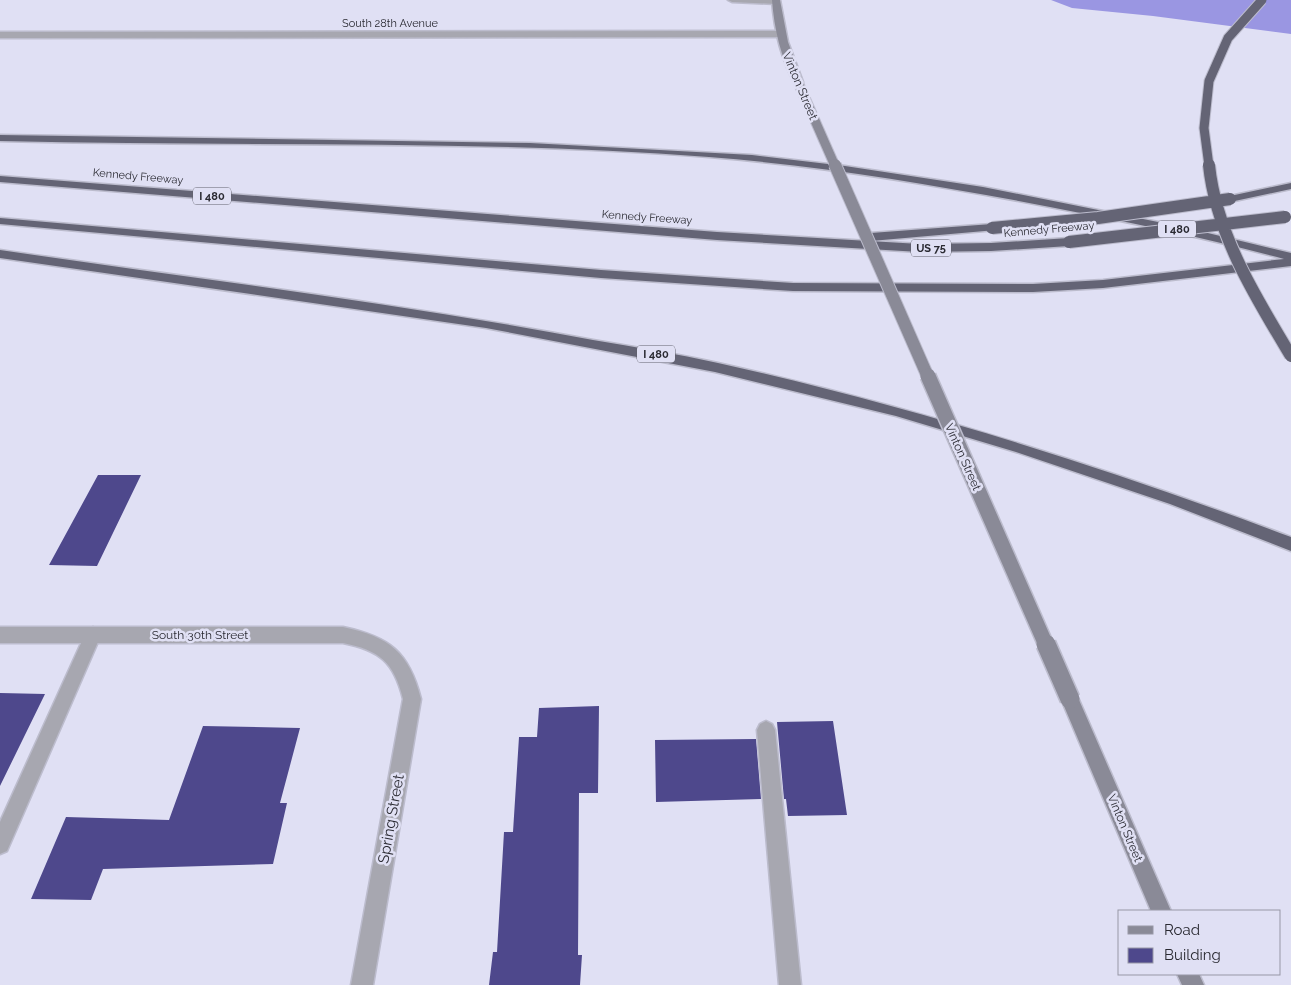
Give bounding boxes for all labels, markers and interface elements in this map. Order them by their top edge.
street label: South 28th Avenue [342,17,439,30]
street label: Vinton Street [779,50,821,122]
street label: Kennedy Freeway [92,166,184,187]
road number: I 480 [193,188,231,205]
street label: Kennedy Freeway [601,208,693,227]
street label: Kennedy Freeway [1003,219,1095,240]
road number: I 480 [1158,220,1196,238]
road number: US 75 [911,240,951,256]
road number: I 480 [637,346,675,362]
street label: Vinton Street [942,421,984,493]
street label: South 30th Street [152,628,248,642]
street label: Spring Street [374,773,408,865]
street label: Vinton Street [1104,792,1146,864]
legend [1118,910,1281,975]
text: Road [1164,921,1200,939]
text: Building [1164,946,1221,964]

